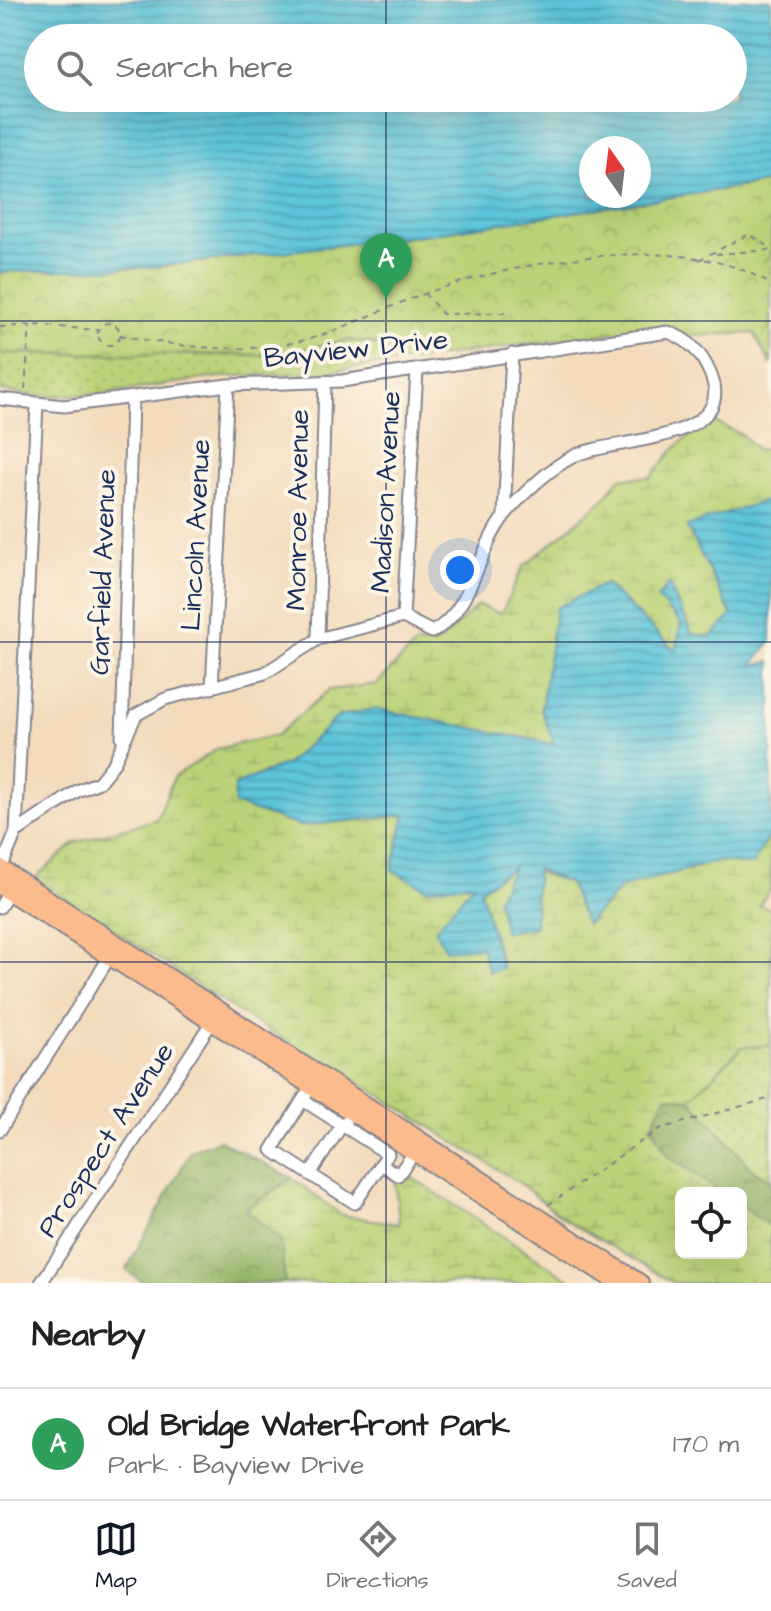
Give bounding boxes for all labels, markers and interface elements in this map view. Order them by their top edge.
search box [24,24,747,112]
icon: search [52,46,96,90]
text: Search here [116,47,293,89]
north arrow [579,136,651,208]
pin: A [360,233,412,299]
street label: Bayview Drive [262,320,450,380]
street label: Madison Avenue [361,390,411,594]
street label: Monroe Avenue [277,409,319,611]
street label: Lincoln Avenue [172,438,220,632]
street label: Garfield Avenue [80,468,126,676]
your location [440,550,480,590]
street label: Prospect Avenue [28,1035,184,1245]
map controls [675,1187,747,1259]
button: locate [675,1187,747,1259]
text: Nearby [32,1311,146,1359]
text: Old Bridge Waterfront Park [108,1405,510,1447]
text: A [50,1426,66,1462]
text: 170 m [673,1426,739,1462]
text: Park · Bayview Drive [108,1447,364,1483]
tab: Map [94,1517,138,1596]
tab: Directions [326,1517,429,1596]
tab: Saved [617,1517,677,1596]

